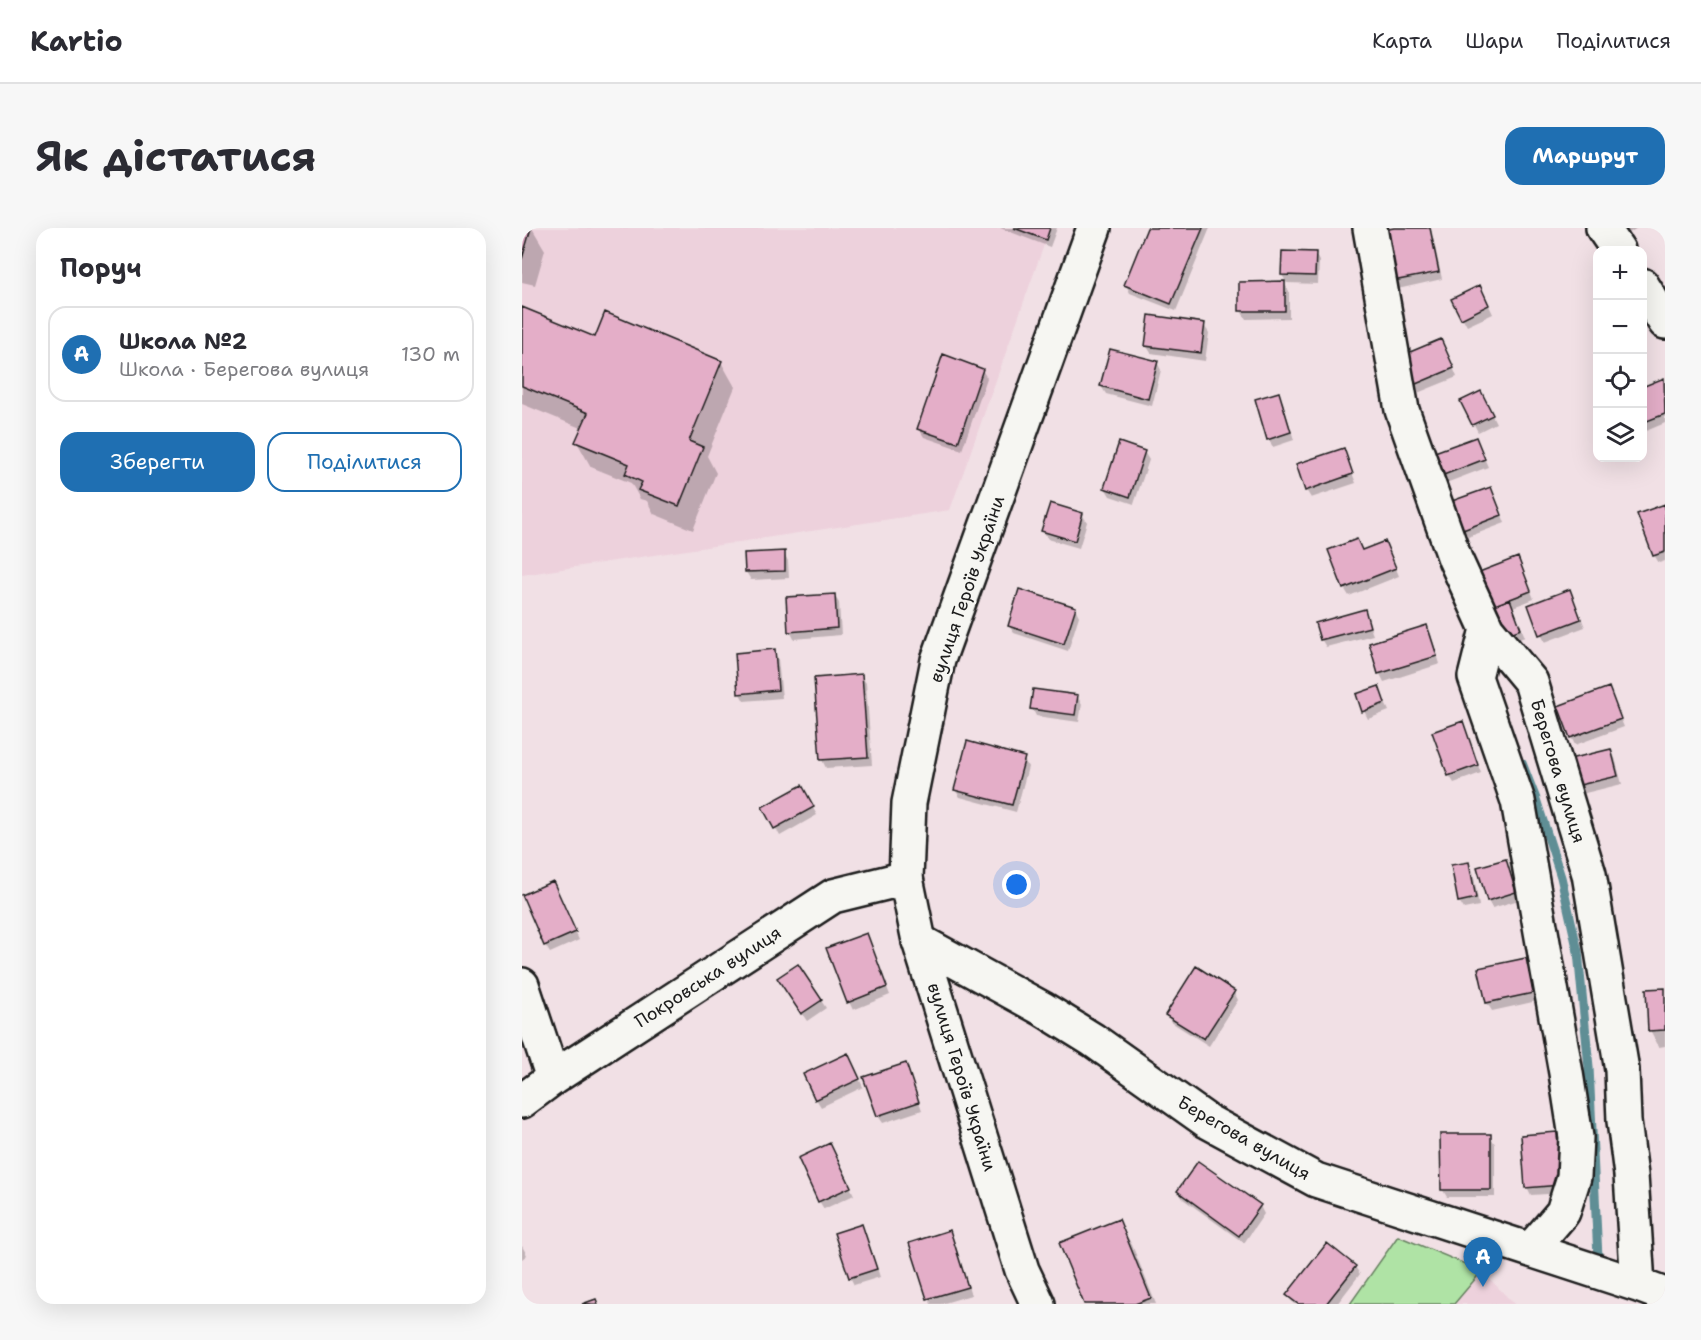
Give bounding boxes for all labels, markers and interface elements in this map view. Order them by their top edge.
text: Kartio [30,22,123,60]
text: Карта [1372,27,1432,55]
text: Шари [1465,27,1523,55]
text: Поділитися [1556,27,1671,55]
button: Маршрут [1505,127,1665,185]
text: Як дістатися [36,128,316,184]
map controls [1593,246,1647,462]
button: + [1593,246,1647,300]
text: Поруч [60,250,142,285]
button: − [1593,300,1647,354]
text: Школа №2 [119,327,247,356]
text: A [74,341,89,367]
text: 130 m [401,341,460,367]
button: locate [1593,354,1647,408]
text: Школа · Берегова вулиця [119,356,369,382]
button: layers [1593,408,1647,462]
button: Зберегти [60,432,255,492]
button: Поділитися [267,432,462,492]
street label: вулиця Героїв України [924,492,1010,686]
street label: Берегова вулиця [1525,696,1591,846]
your location [1002,870,1031,899]
street label: Покровська вулиця [630,921,786,1033]
street label: вулиця Героїв України [922,980,1002,1175]
street label: Берегова вулиця [1173,1090,1315,1186]
pin: A [1464,1238,1502,1287]

